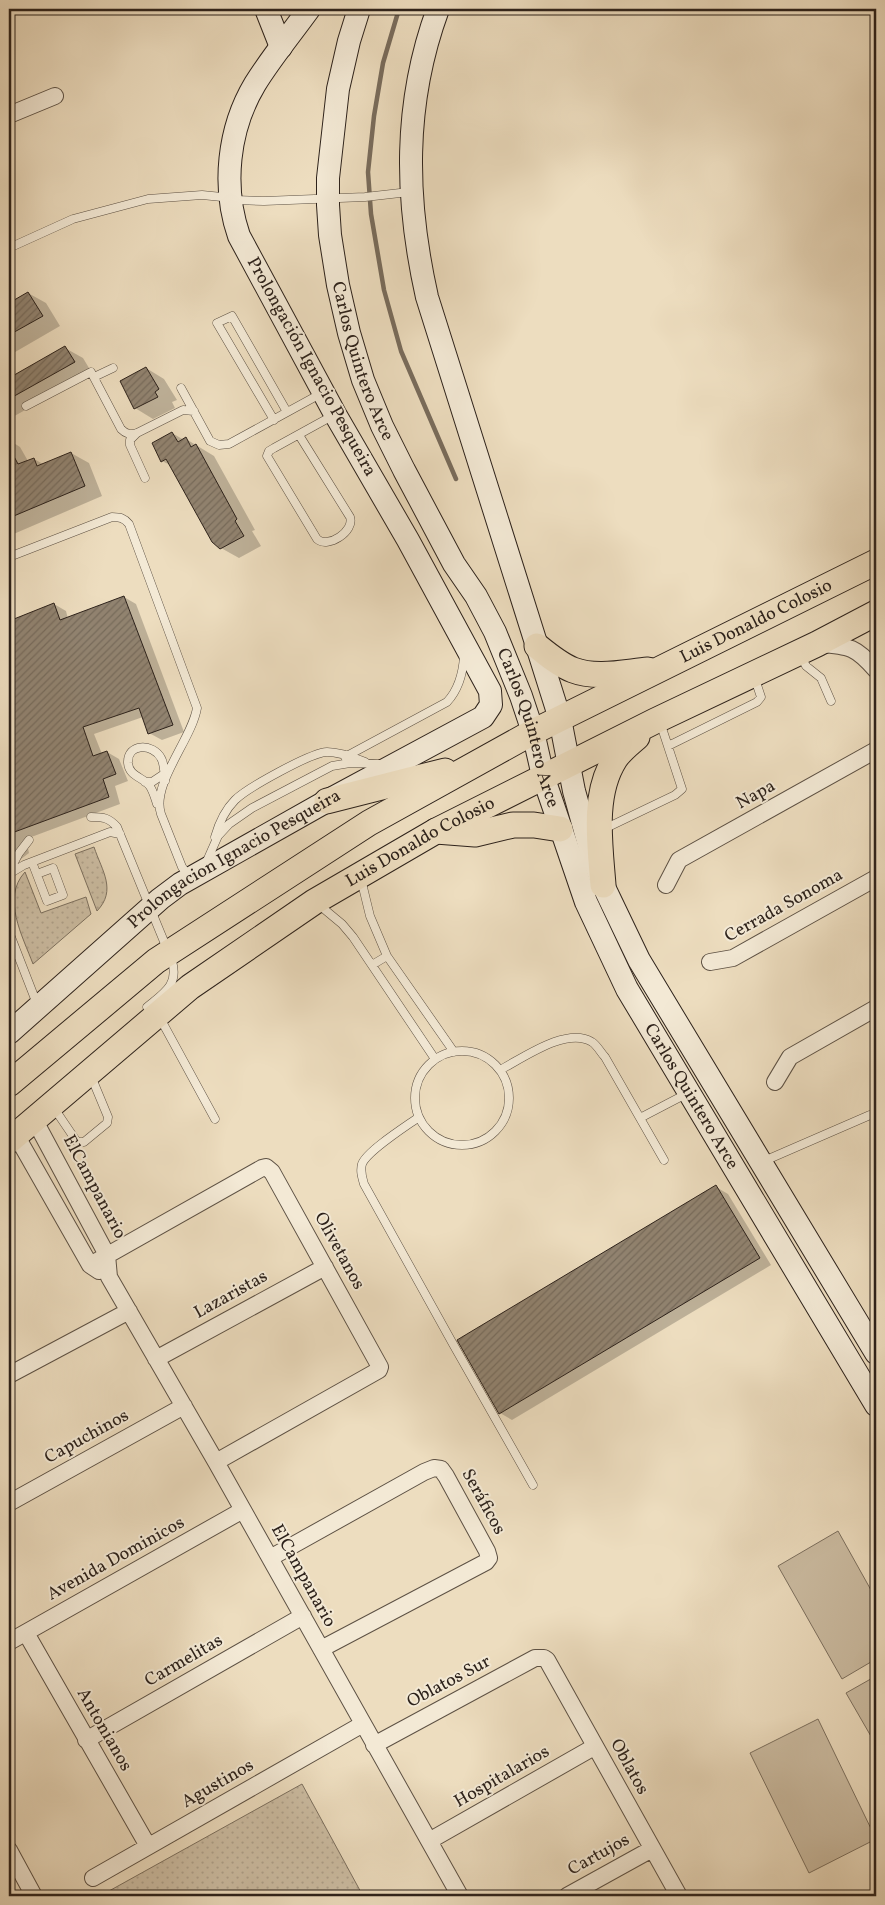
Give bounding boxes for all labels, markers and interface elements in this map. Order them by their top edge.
street label: Prolongación Ignacio Pesqueira [240,253,382,481]
street label: Carlos Quintero Arce [325,279,400,445]
street label: Luis Donaldo Colosio [676,573,836,670]
street label: Carlos Quintero Arce [490,644,565,811]
street label: Napa [732,774,780,816]
street label: Prolongacion Ignacio Pesqueira [122,783,345,935]
street label: Luis Donaldo Colosio [341,791,499,893]
street label: Cerrada Sonoma [720,863,848,949]
street label: Carlos Quintero Arce [638,1019,745,1174]
street label: ElCampanario [56,1131,132,1243]
street label: Olivetanos [307,1208,371,1294]
street label: Lazaristas [190,1265,272,1325]
street label: Capuchinos [40,1404,134,1470]
street label: Seráficos [455,1465,511,1539]
street label: Avenida Dominicos [43,1511,189,1607]
street label: ElCampanario [264,1520,342,1632]
street label: Carmelitas [140,1629,228,1693]
street label: Oblatos Sur [403,1649,496,1715]
street label: Antonianos [70,1684,138,1776]
street label: Oblatos [603,1735,655,1799]
street label: Hospitalarios [450,1740,554,1814]
street label: Agustinos [177,1753,259,1815]
street label: Cartujos [564,1828,634,1882]

